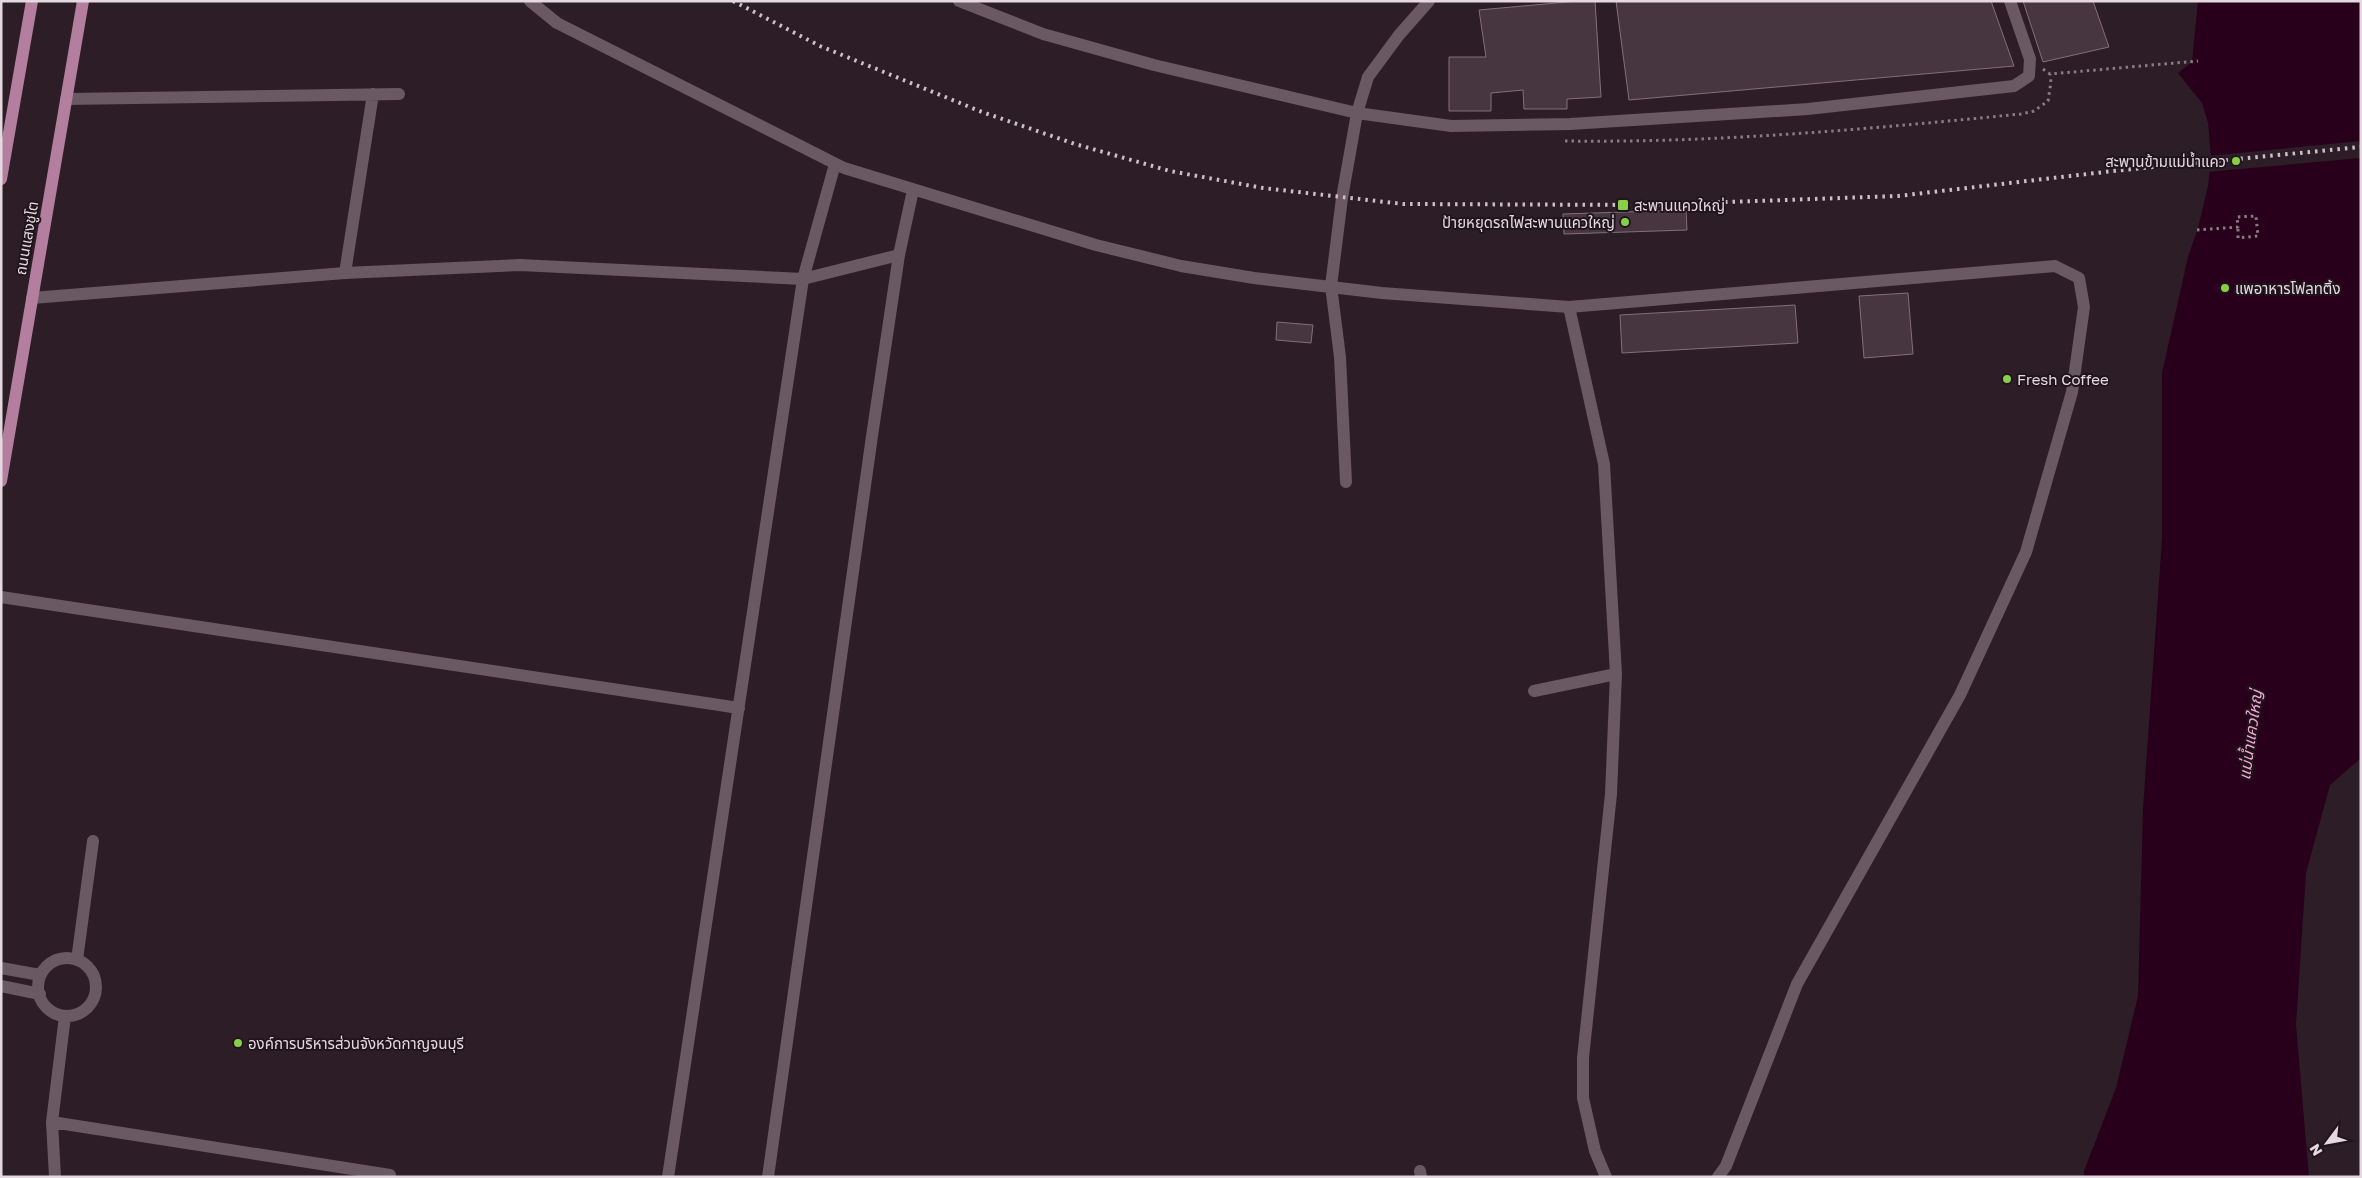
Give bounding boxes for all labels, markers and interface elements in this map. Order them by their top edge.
place label: สะพานข้ามแม่น้ำแคว [2105,151,2226,170]
marker: สะพานข้ามแม่น้ำแคว [2230,155,2242,167]
place label: สะพานแควใหญ่ [1634,196,1725,214]
marker: สะพานแควใหญ่ [1616,198,1630,212]
street label: ถนนแสงชูโต [11,200,42,277]
place label: ป้ายหยุดรถไฟสะพานแควใหญ่ [1442,213,1615,232]
marker: ป้ายหยุดรถไฟสะพานแควใหญ่ [1619,216,1631,228]
place label: แพอาหารโฟลทติ้ง [2235,279,2340,297]
marker: แพอาหารโฟลทติ้ง [2219,282,2231,294]
place label: Fresh Coffee [2017,370,2109,388]
marker: Fresh Coffee [2001,373,2013,385]
water label: แม่น้ำแควใหญ่ [2233,687,2266,781]
place label: องค์การบริหารส่วนจังหวัดกาญจนบุรี [248,1034,464,1053]
marker: องค์การบริหารส่วนจังหวัดกาญจนบุรี [232,1037,244,1049]
north arrow [2302,1118,2352,1168]
text: N [2306,1141,2326,1159]

